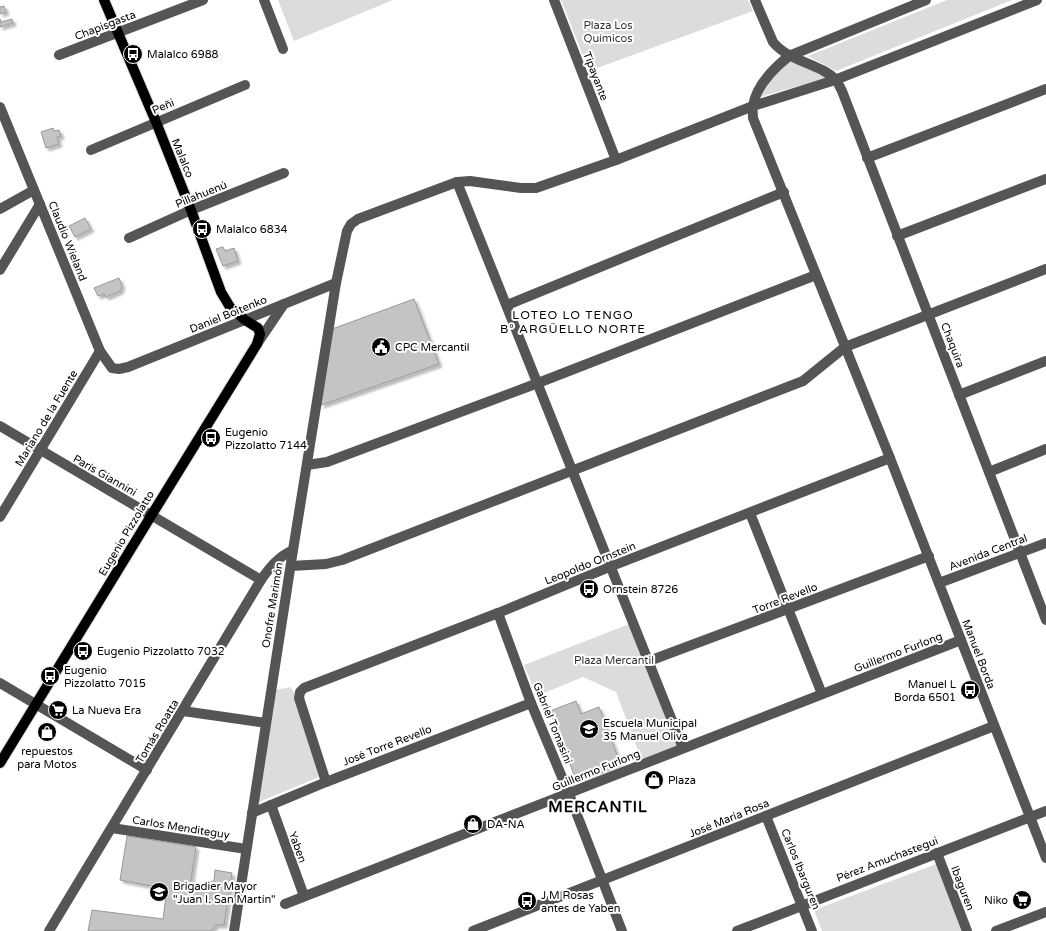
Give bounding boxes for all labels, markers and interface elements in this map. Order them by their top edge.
street label: Chapisgasta [73,8,137,43]
park label: Plaza Los Químicos [583,19,633,45]
bus stop icon: Malalco 6988 [122,43,144,65]
place label: Malalco 6988 [147,48,219,61]
street label: Tipayante [580,50,611,102]
street label: Peñi [150,96,176,117]
street label: Malalco [169,137,196,180]
street label: Pillahuenú [173,178,229,211]
street label: Claudio Wieland [46,199,90,283]
bus stop icon: Malalco 6834 [191,218,213,240]
place label: Malalco 6834 [216,223,288,236]
street label: Daniel Boitenko [188,293,269,336]
district label: LOTEO LO TENGO B° ARGÜELLO NORTE [500,308,646,336]
street label: Chaquira [938,321,967,370]
public building icon: CPC Mercantil [370,336,392,358]
place label: CPC Mercantil [395,341,470,354]
street label: Mariano de la Fuente [12,368,80,469]
place label: Eugenio Pizzolatto 7144 [225,426,307,452]
bus stop icon: Eugenio Pizzolatto 7144 [200,427,222,449]
street label: París Giannini [71,452,139,499]
street label: Eugenio Pizzolatto [96,488,157,578]
street label: Avenida Central [947,532,1029,573]
street label: Leopoldo Ornstein [543,539,638,588]
street label: Onofre Marimón [259,561,286,649]
bus stop icon: Ornstein 8726 [578,578,600,600]
street label: Torre Revello [751,580,820,617]
place label: Ornstein 8726 [603,583,678,596]
street label: Manuel Borda [959,618,998,691]
street label: Guillermo Furlong [852,630,944,675]
bus stop icon: Eugenio Pizzolatto 7032 [72,640,94,662]
place label: Eugenio Pizzolatto 7032 [97,645,225,658]
park label: Plaza Mercantil [574,654,654,667]
place label: Eugenio Pizzolatto 7015 [64,664,146,690]
bus stop icon: Eugenio Pizzolatto 7015 [39,665,61,687]
place label: Manuel L Borda 6501 [894,678,957,704]
bus stop icon: Manuel L Borda 6501 [959,679,981,701]
street label: Gabriel Tomasini [530,681,575,766]
street label: Tomás Roatta [133,697,182,766]
supermarket icon: La Nueva Era [47,699,69,721]
place label: La Nueva Era [72,704,141,717]
place label: Escuela Municipal 35 Manuel Oliva [603,717,697,743]
school or university icon: Escuela Municipal 35 Manuel Oliva [578,718,600,740]
shop icon: repuestos para Motos [36,721,58,743]
street label: José Torre Revello [341,722,434,768]
place label: repuestos para Motos [17,745,77,771]
street label: Guillermo Furlong [550,747,642,794]
shop icon: Plaza [643,769,665,791]
place label: Plaza [668,774,696,787]
street label: José María Rosa [687,797,771,840]
district label: MERCANTIL [548,798,648,816]
street label: Carlos Menditeguy [131,813,231,842]
shop icon: DA-NA [462,813,484,835]
place label: DA-NA [487,818,525,831]
street label: Carlos Ibarguren [778,827,823,912]
street label: Yaben [286,830,309,865]
street label: Pérez Amuchastegui [835,834,940,885]
street label: Ibaguren [948,864,977,912]
place label: Brigadier Mayor "Juan I. San Martín" [173,880,276,906]
school or university icon: Brigadier Mayor "Juan I. San Martín" [148,881,170,903]
place label: J M Rosas antes de Yaben [541,889,620,915]
supermarket icon: Niko [1011,889,1033,911]
bus stop icon: J M Rosas antes de Yaben [516,890,538,912]
place label: Niko [984,894,1008,907]

